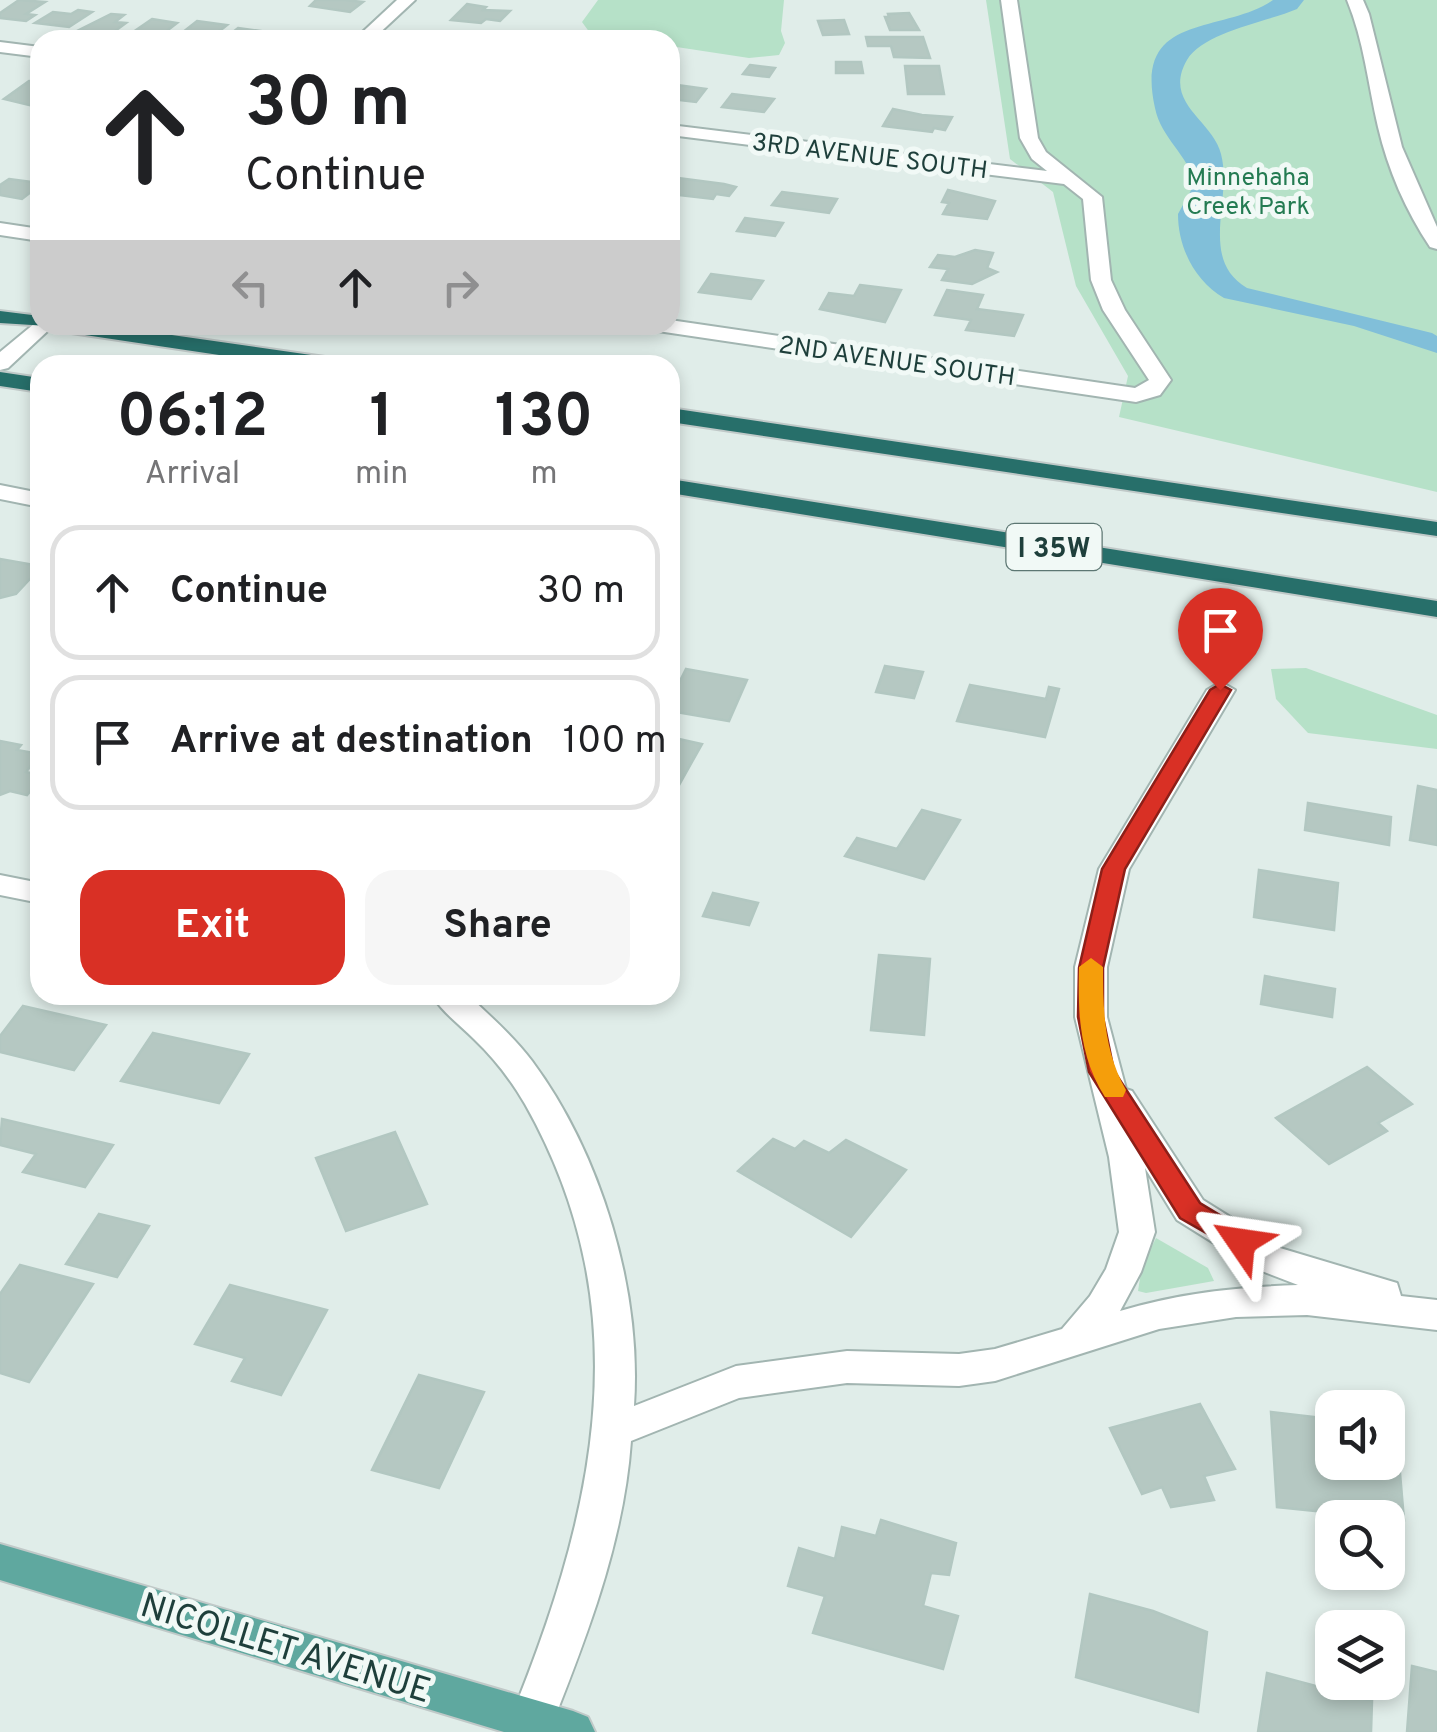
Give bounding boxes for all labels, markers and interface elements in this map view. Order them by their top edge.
text: 30 m [245,62,411,151]
icon: ahead [80,70,210,200]
street label: 3RD AVENUE SOUTH [750,128,989,188]
text: Continue [245,149,426,206]
park label: Minnehaha Creek Park [1186,163,1310,224]
icon: left [223,260,278,315]
icon: ahead [328,260,383,315]
icon: right [433,260,488,315]
street label: 2ND AVENUE SOUTH [776,331,1017,395]
text: 06:12 [117,382,268,458]
text: 1 [370,382,394,458]
text: 130 [495,382,593,458]
text: Arrival [145,455,240,495]
text: min [355,455,408,495]
text: m [531,455,558,495]
road number: I 35W [1006,524,1102,570]
icon: ahead [85,565,140,620]
text: Continue [170,568,328,617]
text: 30 m [537,568,625,617]
pin [1178,588,1263,691]
icon: arrive [1193,603,1248,658]
icon: arrive [85,715,140,770]
text: Arrive at destination [170,718,533,767]
text: 100 m [563,718,667,767]
button: Exit [80,870,345,985]
button: Share [365,870,630,985]
position arrow [1189,1190,1293,1294]
map controls [1315,1390,1405,1700]
button: sound [1315,1390,1405,1480]
button: search [1315,1500,1405,1590]
street label: NICOLLET AVENUE [135,1585,436,1715]
button: layers [1315,1610,1405,1700]

